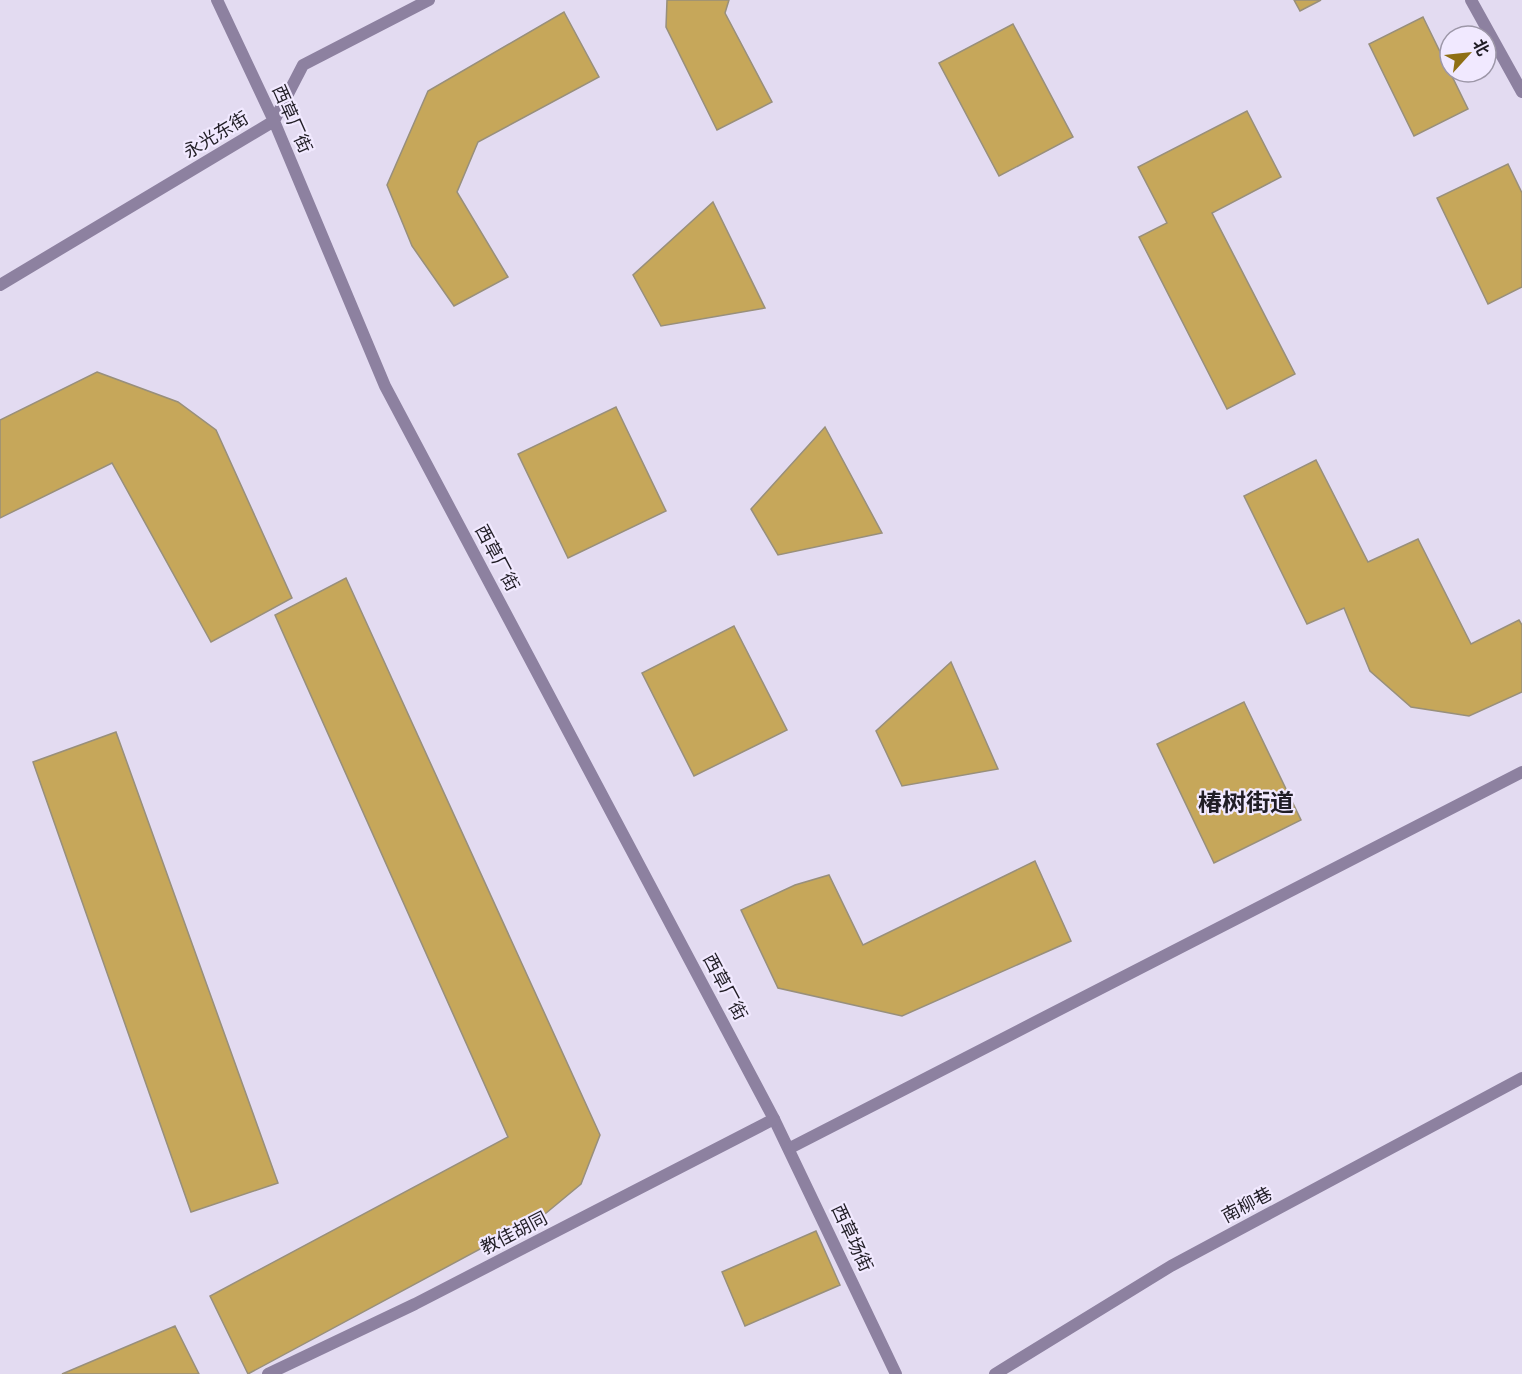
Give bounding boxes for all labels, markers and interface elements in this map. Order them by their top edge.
north arrow [1438,24,1498,84]
text: 北 [1468,36,1494,59]
street label: 西草厂街 [266,81,318,157]
street label: 永光东街 [179,106,253,164]
street label: 西草厂街 [470,521,524,595]
district label: 椿树街道 [1198,787,1294,818]
street label: 西草厂街 [698,950,752,1024]
street label: 南柳巷 [1218,1182,1276,1228]
street label: 西草场街 [826,1200,878,1276]
street label: 教佳胡同 [476,1206,552,1260]

